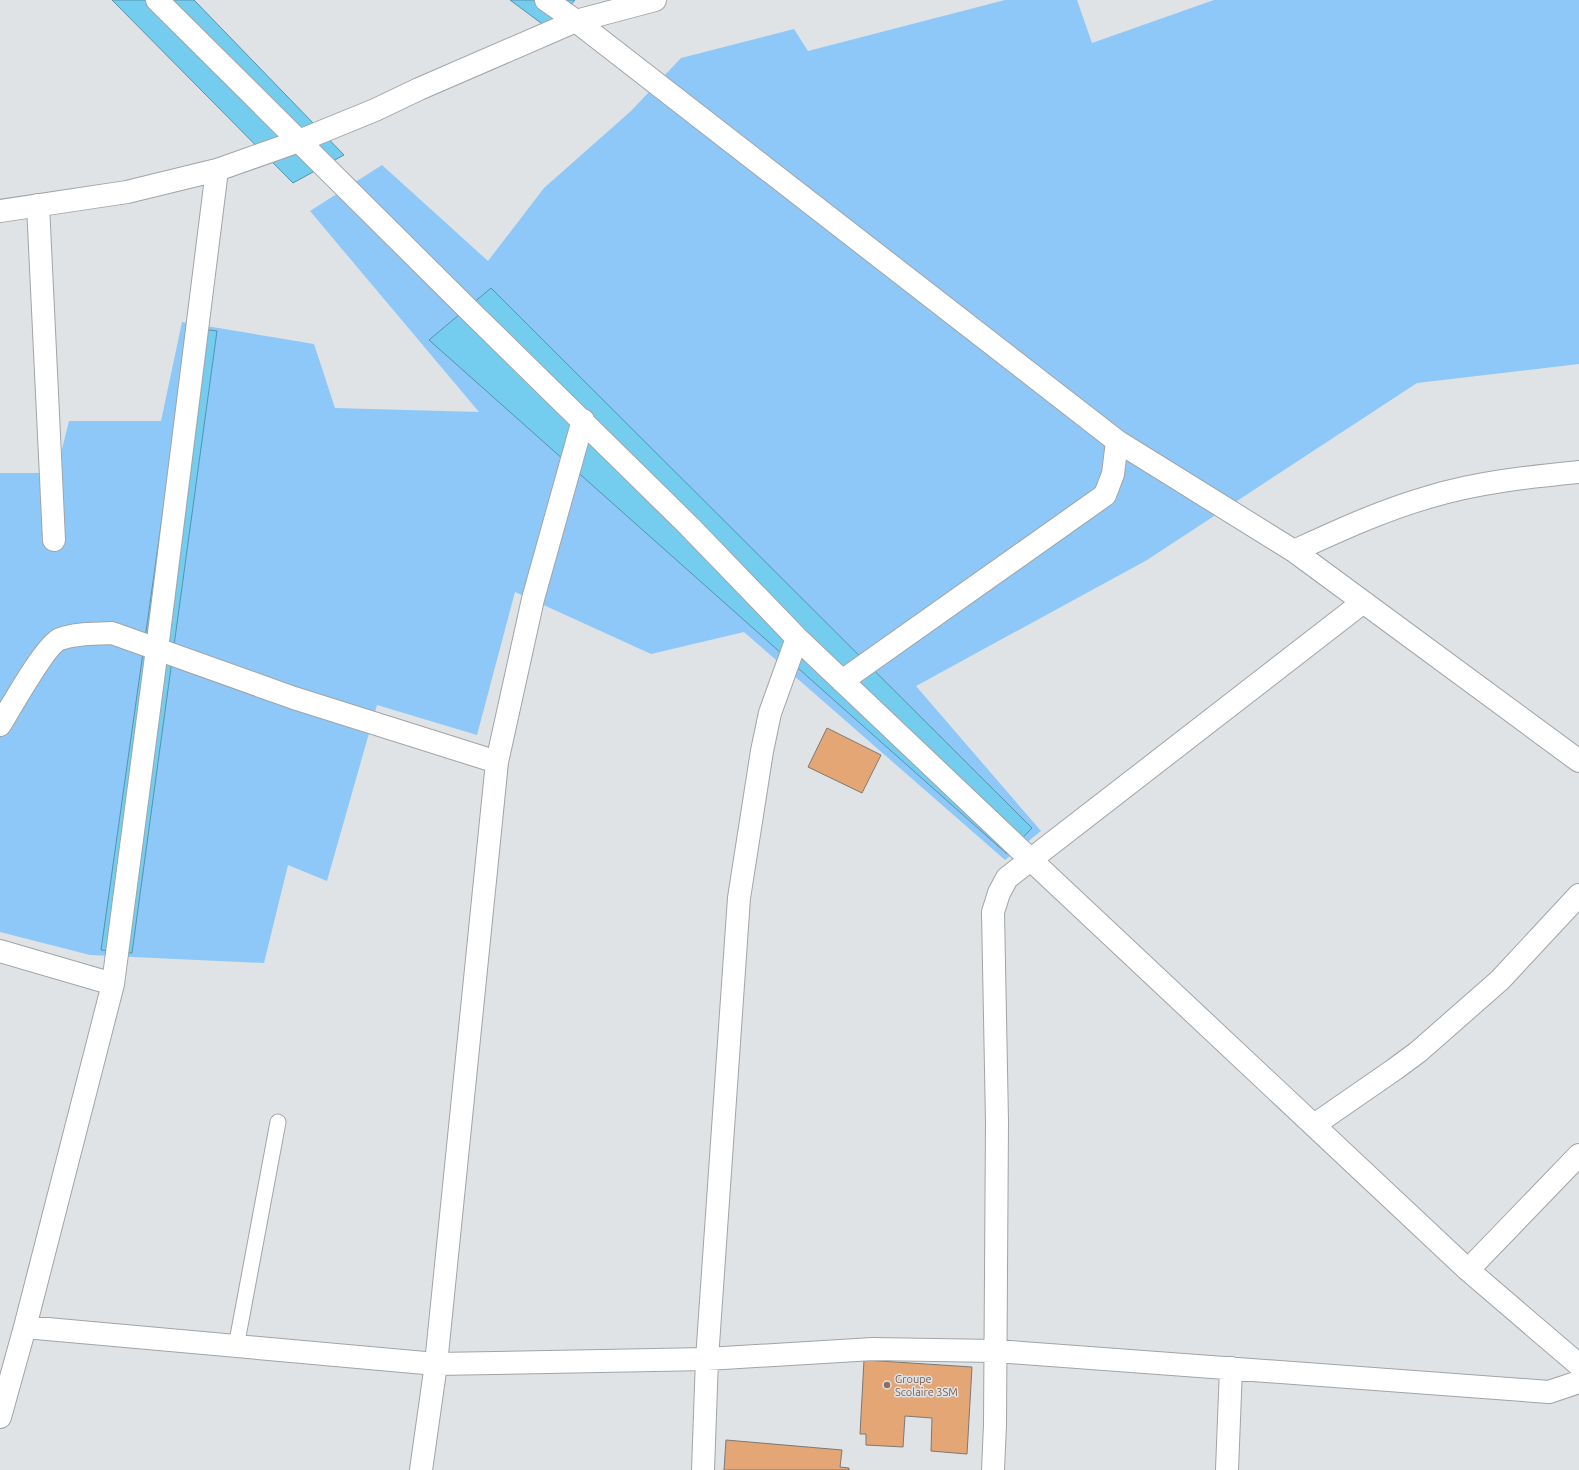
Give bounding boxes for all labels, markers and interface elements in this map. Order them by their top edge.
place label: Groupe Scolaire 3SM [895,1373,958,1398]
marker: Groupe Scolaire 3SM [882,1380,892,1390]

